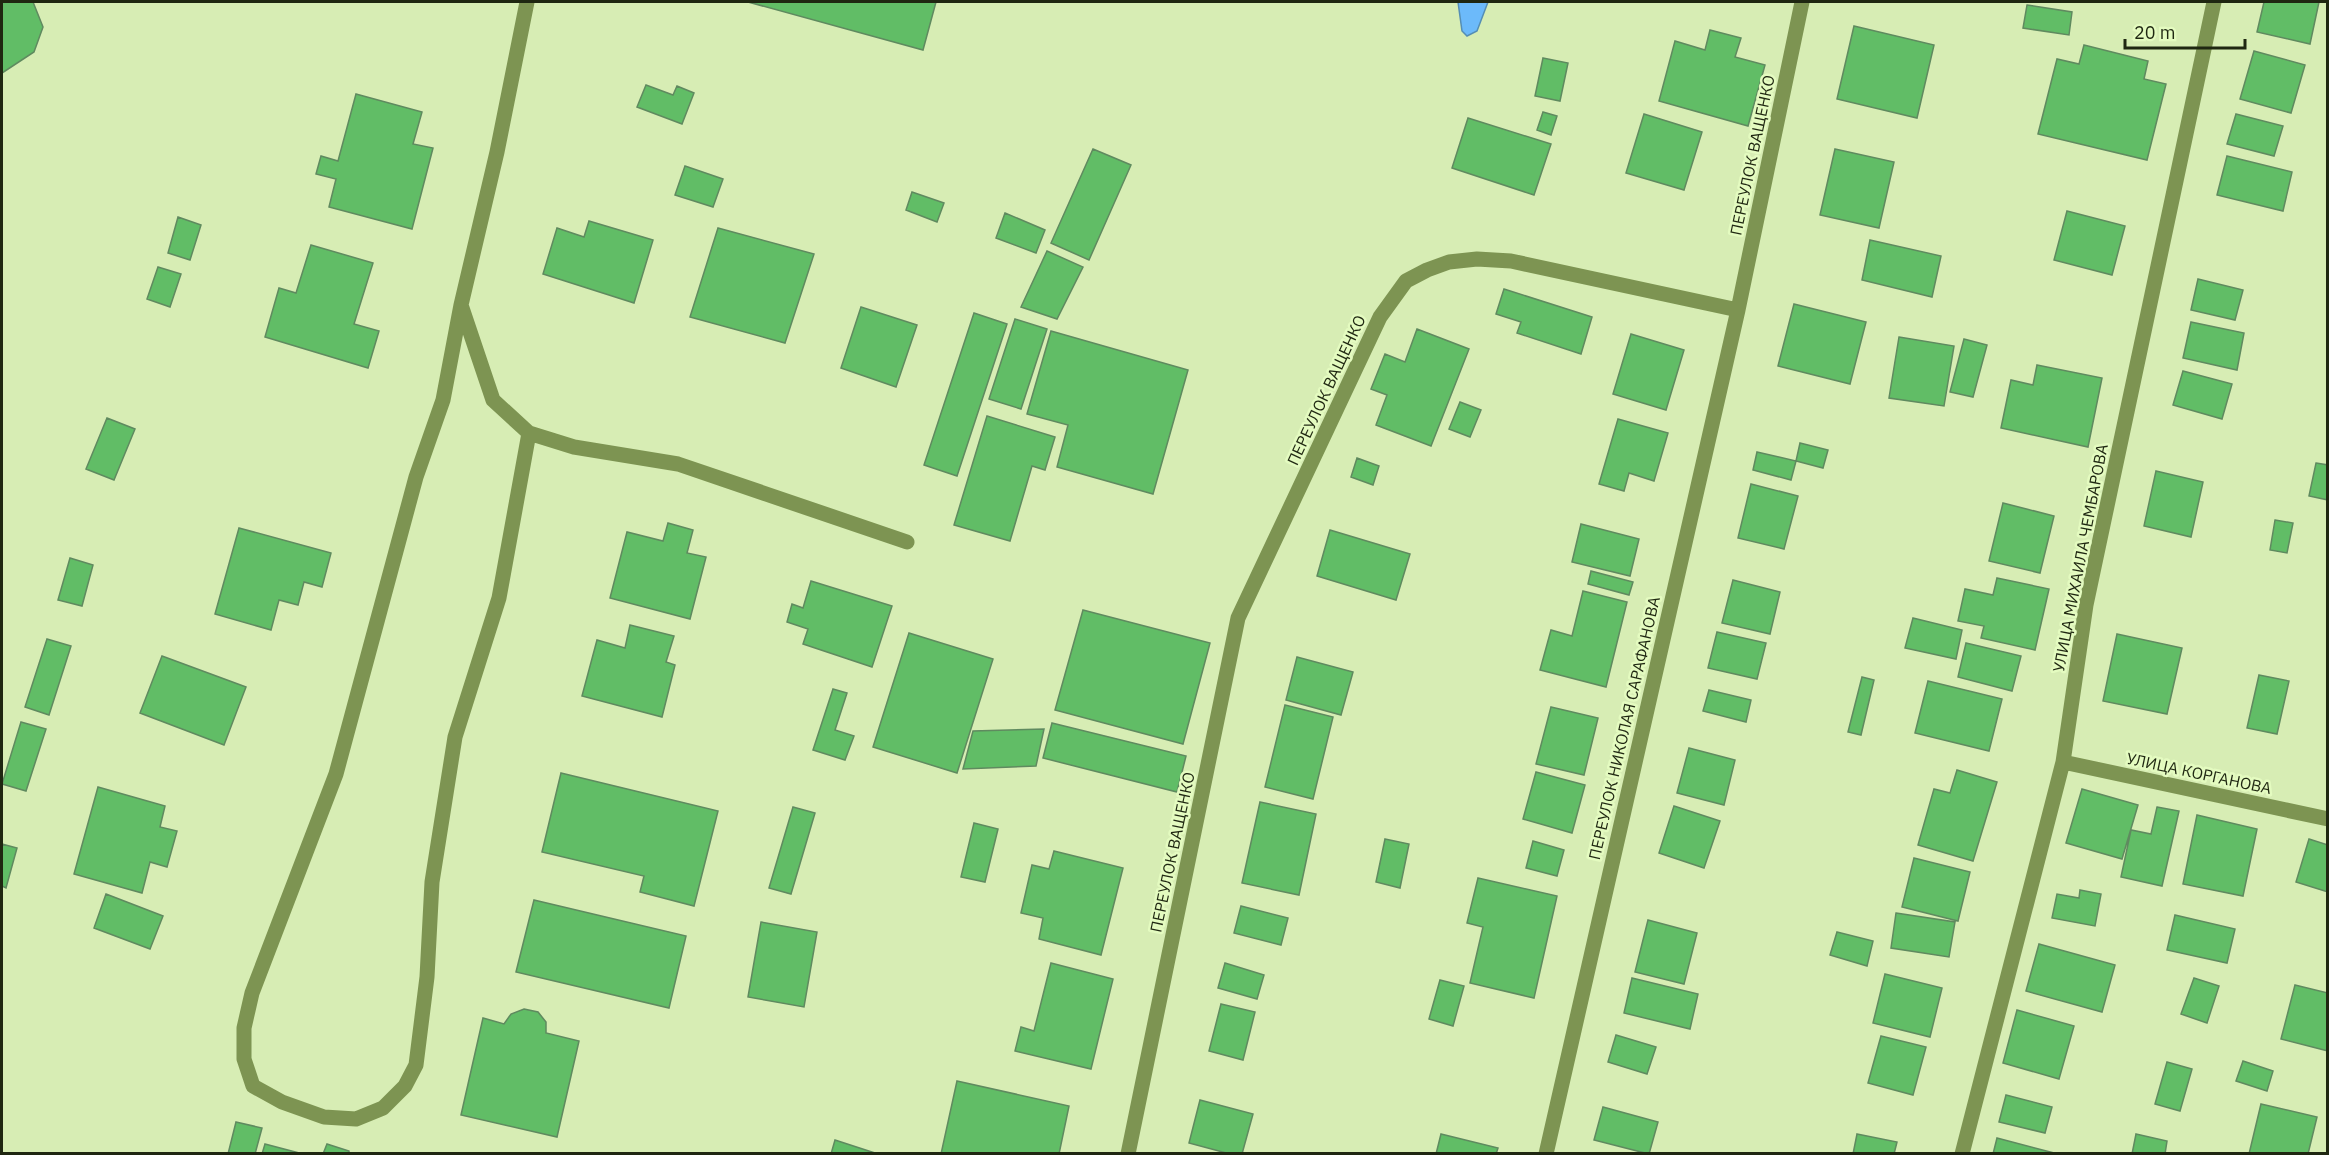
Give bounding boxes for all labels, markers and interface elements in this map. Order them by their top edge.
scale bar [2125,12,2245,50]
text: 20 m [2134,21,2176,44]
street label: ПЕРЕУЛОК ВАЩЕНКО [1725,73,1779,237]
street label: ПЕРЕУЛОК ВАЩЕНКО [1282,312,1370,468]
street label: УЛИЦА МИХАИЛА ЧЕМБАРОВА [2048,442,2112,674]
street label: ПЕРЕУЛОК НИКОЛАЯ САРАФАНОВА [1584,594,1664,862]
street label: УЛИЦА КОРГАНОВА [2125,748,2273,798]
street label: ПЕРЕУЛОК ВАЩЕНКО [1145,770,1199,934]

